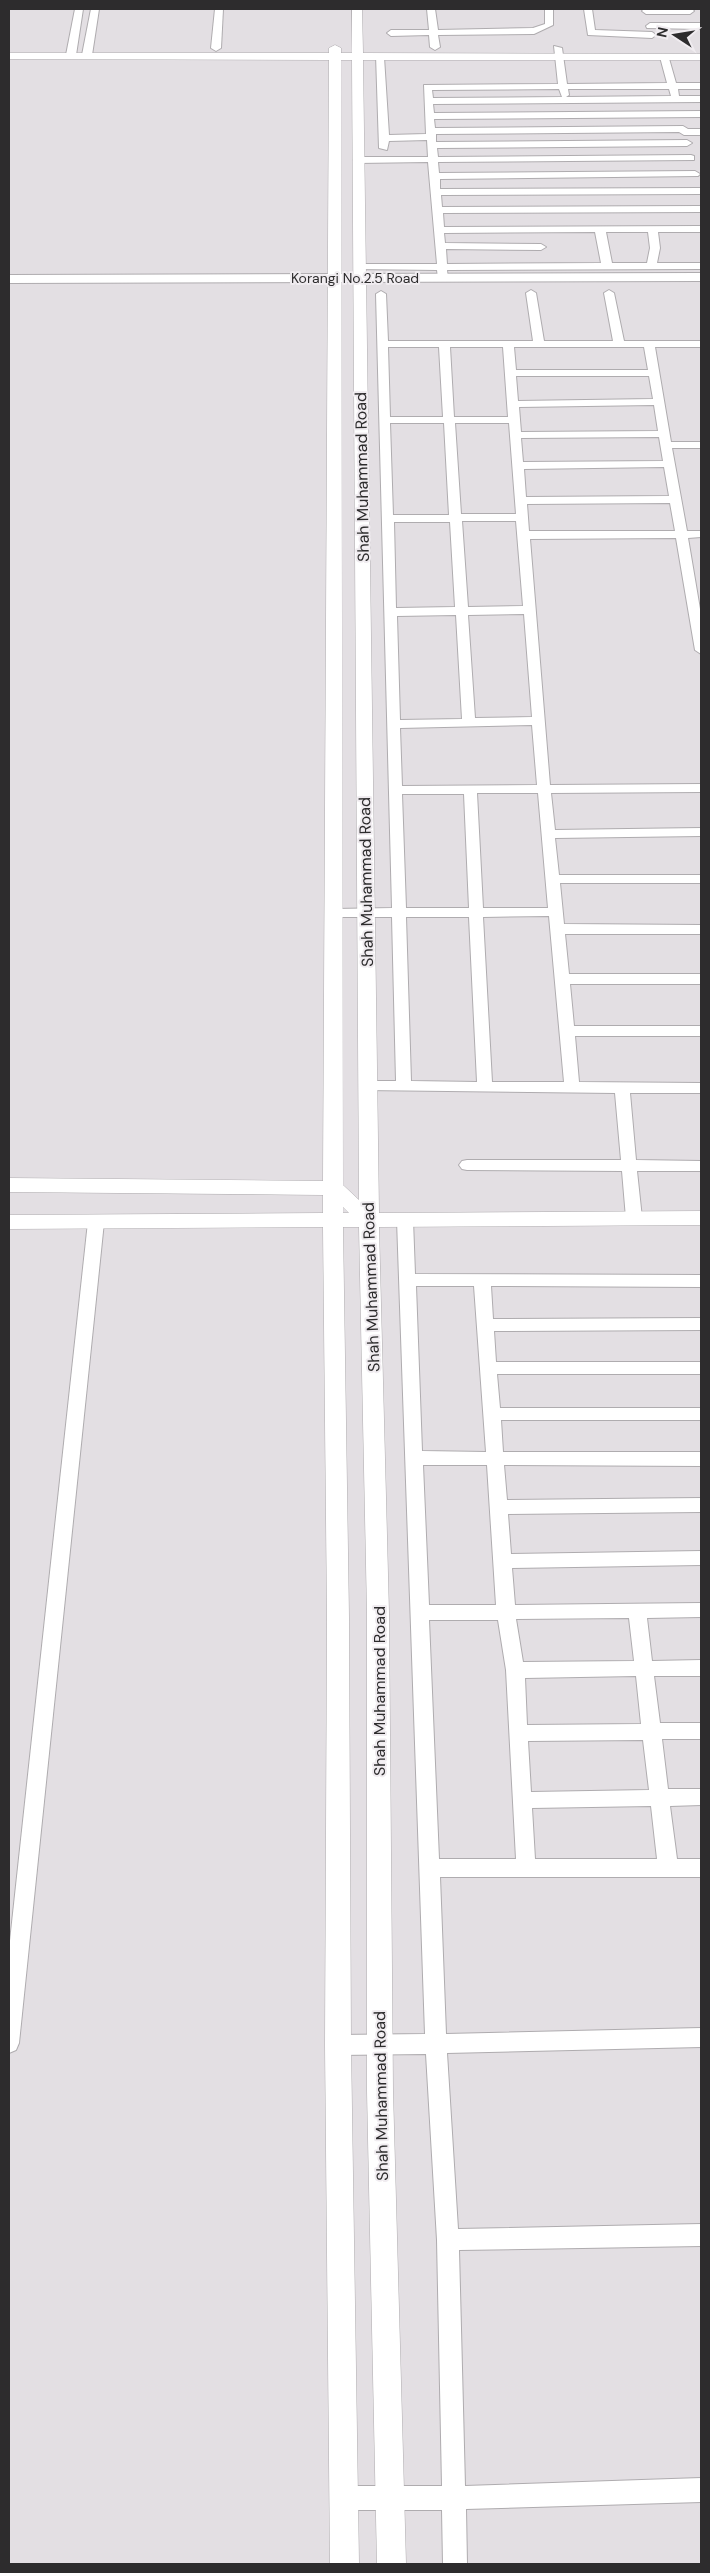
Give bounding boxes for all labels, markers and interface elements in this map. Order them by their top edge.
north arrow [650,10,700,60]
text: N [652,25,672,39]
street label: Korangi No.2.5 Road [291,269,419,287]
street label: Shah Muhammad Road [350,392,374,562]
street label: Shah Muhammad Road [354,797,378,967]
street label: Shah Muhammad Road [358,1202,384,1372]
street label: Shah Muhammad Road [369,1606,390,1776]
street label: Shah Muhammad Road [369,2011,393,2181]

